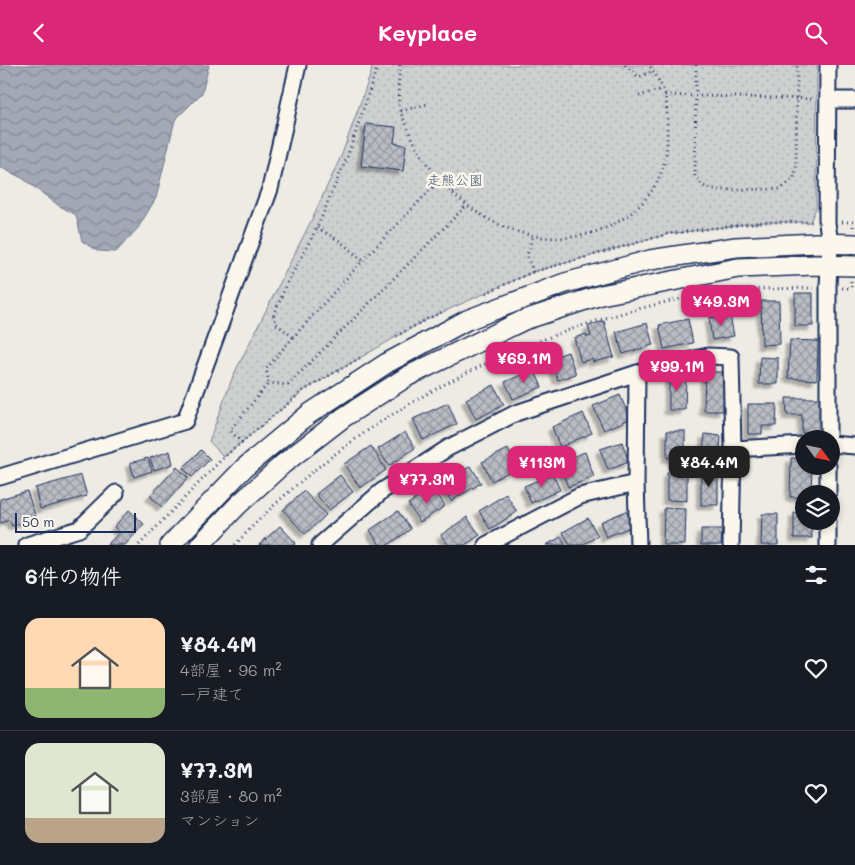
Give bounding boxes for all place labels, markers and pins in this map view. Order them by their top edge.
pin: ¥49.3M [680,285,762,327]
pin: ¥69.1M [483,341,565,384]
pin: ¥99.1M [636,349,718,392]
pin: ¥113M [507,445,577,488]
pin: ¥84.4M [668,445,750,488]
pin: ¥77.3M [386,463,468,505]

